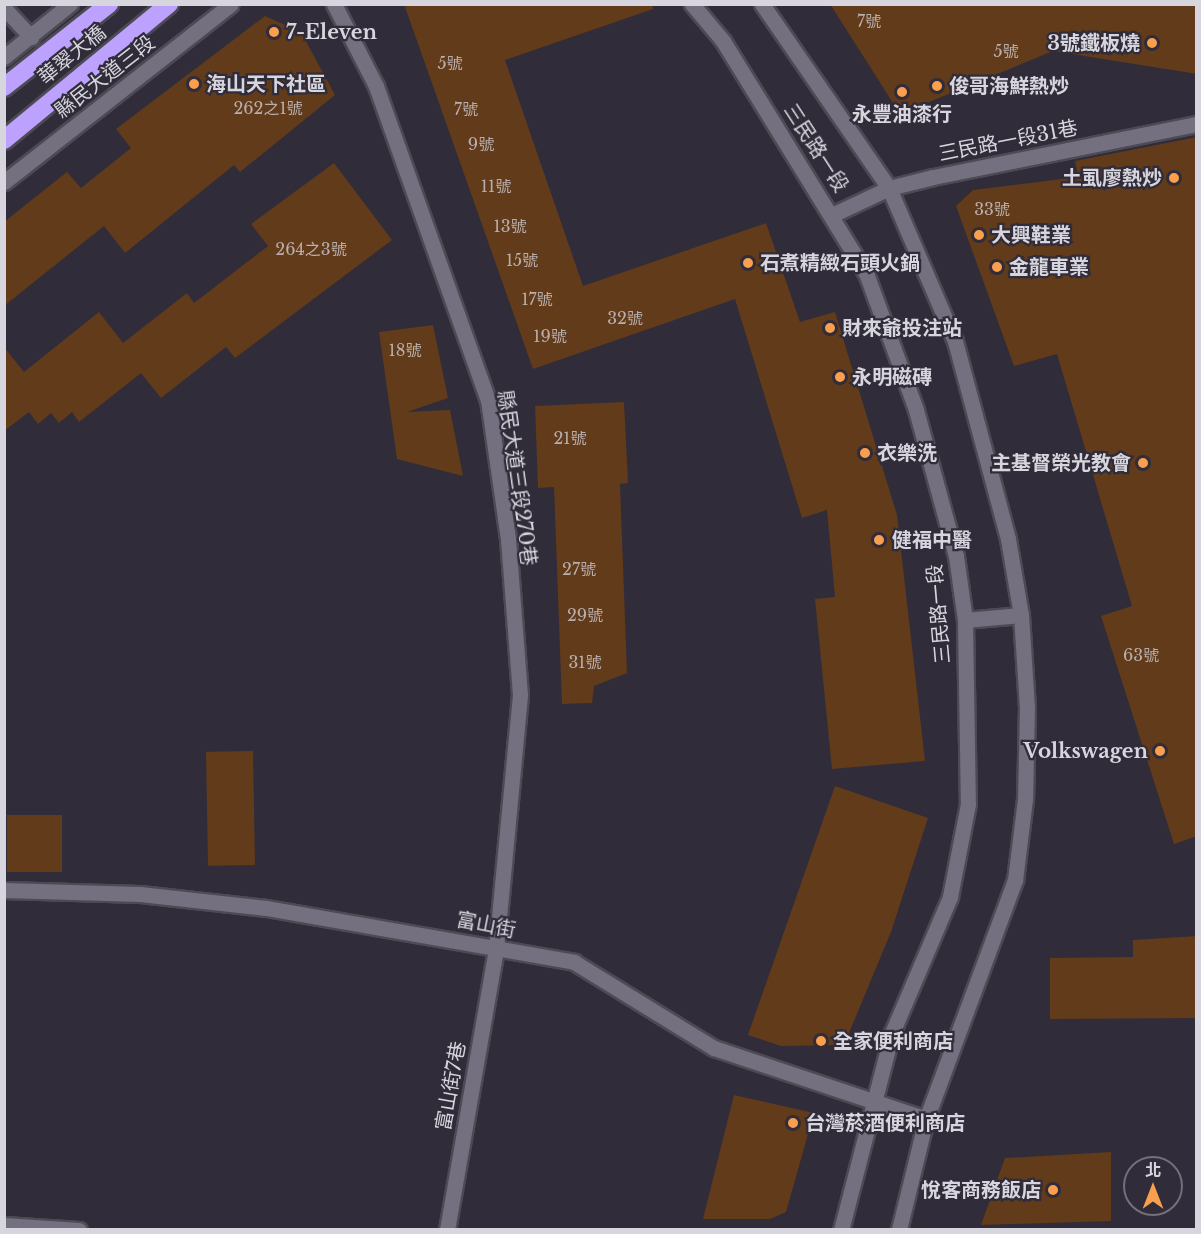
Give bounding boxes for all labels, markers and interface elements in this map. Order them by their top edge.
house number: 7號 [857,11,881,31]
place label: 7-Eleven [286,20,377,44]
street label: 華翠大橋 [33,21,111,89]
marker: 7-Eleven [267,25,281,39]
street label: 縣民大道三段 [50,31,160,123]
place label: 3號鐵板燒 [1047,31,1140,55]
marker: 3號鐵板燒 [1145,36,1159,50]
house number: 5號 [993,41,1019,61]
house number: 5號 [437,53,463,73]
place label: 海山天下社區 [206,72,326,96]
place label: 俊哥海鮮熱炒 [949,74,1069,98]
marker: 海山天下社區 [187,77,201,91]
marker: 俊哥海鮮熱炒 [930,79,944,93]
marker: 永豐油漆行 [895,85,909,99]
house number: 262之1號 [233,98,303,118]
house number: 7號 [454,99,478,119]
street label: 三民路一段 [779,100,853,196]
place label: 永豐油漆行 [852,102,952,126]
street label: 三民路一段31巷 [936,116,1080,166]
house number: 9號 [468,134,494,154]
place label: 土虱廖熱炒 [1062,166,1162,190]
marker: 土虱廖熱炒 [1167,171,1181,185]
house number: 11號 [481,176,511,196]
house number: 33號 [974,199,1010,219]
house number: 13號 [494,216,526,236]
place label: 大興鞋業 [991,223,1071,247]
marker: 大興鞋業 [972,228,986,242]
house number: 264之3號 [275,239,347,259]
house number: 15號 [506,250,538,270]
place label: 石煮精緻石頭火鍋 [760,251,920,275]
place label: 金龍車業 [1009,255,1089,279]
marker: 石煮精緻石頭火鍋 [741,256,755,270]
marker: 金龍車業 [990,260,1004,274]
house number: 17號 [521,289,553,309]
house number: 32號 [607,308,643,328]
place label: 財來爺投注站 [842,316,962,340]
marker: 財來爺投注站 [823,321,837,335]
house number: 19號 [533,326,567,346]
house number: 18號 [389,340,421,360]
place label: 永明磁磚 [852,365,932,389]
marker: 永明磁磚 [833,370,847,384]
street label: 縣民大道三段270巷 [493,389,541,567]
house number: 21號 [554,428,586,448]
place label: 衣樂洗 [877,441,937,465]
marker: 衣樂洗 [858,446,872,460]
place label: 主基督榮光教會 [991,451,1131,475]
marker: 主基督榮光教會 [1136,456,1150,470]
place label: 健福中醫 [892,528,972,552]
marker: 健福中醫 [870,531,888,549]
house number: 27號 [562,559,596,579]
street label: 三民路一段 [923,563,955,665]
house number: 29號 [567,605,603,625]
house number: 63號 [1123,645,1159,665]
house number: 31號 [569,652,601,672]
place label: Volkswagen [1024,739,1148,763]
marker: Volkswagen [1153,744,1167,758]
street label: 富山街 [454,907,518,943]
place label: 全家便利商店 [833,1029,953,1053]
marker: 全家便利商店 [814,1034,828,1048]
street label: 富山街7巷 [431,1040,471,1132]
place label: 台灣菸酒便利商店 [805,1111,965,1135]
marker: 台灣菸酒便利商店 [786,1116,800,1130]
north arrow [1123,1156,1183,1216]
text: 北 [1145,1160,1161,1180]
place label: 悅客商務飯店 [921,1178,1041,1202]
marker: 悅客商務飯店 [1046,1183,1060,1197]

